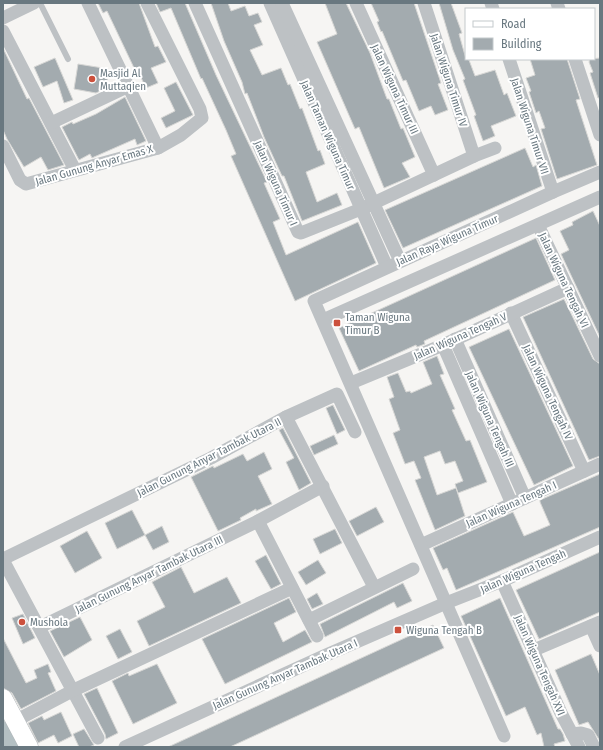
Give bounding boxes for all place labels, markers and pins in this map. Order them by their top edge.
place label: Masjid Al Muttaqien [100,67,146,93]
marker: Masjid Al Muttaqien [87,74,97,84]
place label: Taman Wiguna Timur B [345,311,410,337]
marker: Taman Wiguna Timur B [332,318,342,328]
place label: Mushola [30,616,68,629]
marker: Mushola [17,617,27,627]
place label: Wiguna Tengah B [406,624,482,637]
marker: Wiguna Tengah B [393,625,403,635]

